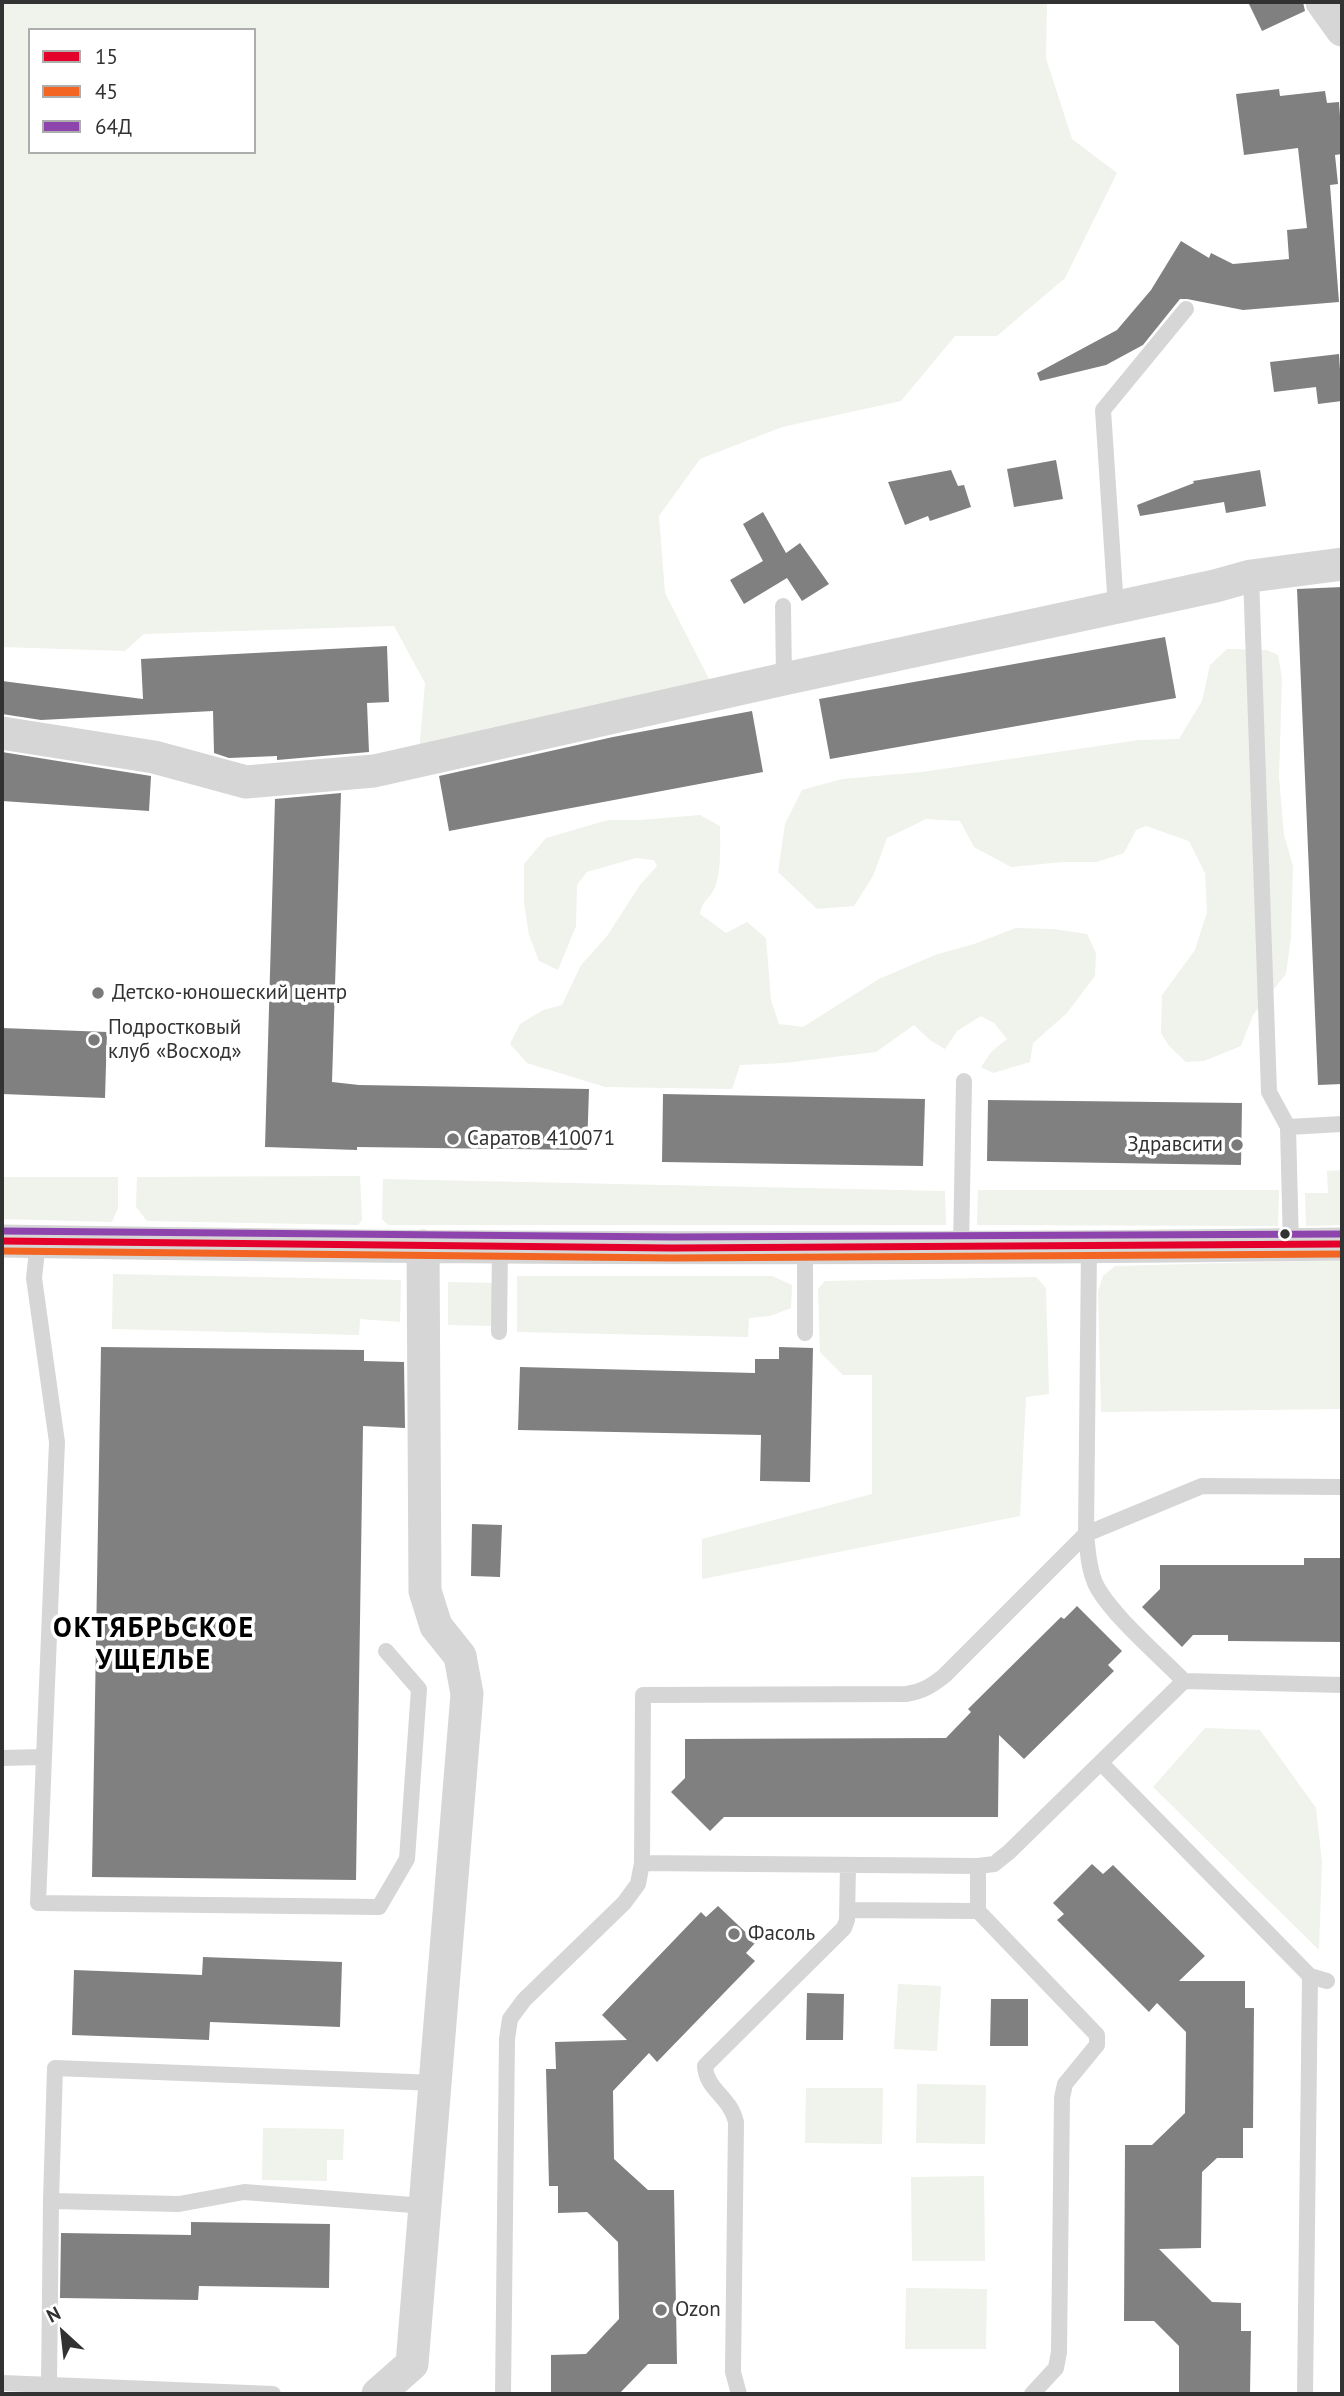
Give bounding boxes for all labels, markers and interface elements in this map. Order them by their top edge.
legend [28,28,256,154]
text: 15 [95,43,118,70]
text: 45 [95,78,118,105]
text: 64Д [95,113,132,140]
place label: Детско-юношеский центр [112,980,347,1006]
marker: Детско-юношеский центр [90,985,106,1001]
place label: Подростковый клуб «Восход» [108,1015,241,1065]
marker: Подростковый клуб «Восход» [86,1032,102,1048]
place label: Саратов 410071 [467,1126,615,1152]
marker: Саратов 410071 [445,1131,461,1147]
place label: Здравсити [1127,1132,1223,1158]
marker: Здравсити [1229,1137,1245,1153]
unlabelled marker [1278,1227,1292,1241]
district label: ОКТЯБРЬСКОЕ УЩЕЛЬЕ [54,1612,254,1678]
place label: Фасоль [748,1921,815,1947]
marker: Фасоль [726,1926,742,1942]
place label: Ozon [675,2297,721,2323]
north arrow [28,2298,98,2368]
text: N [42,2301,64,2328]
marker: Ozon [653,2302,669,2318]

